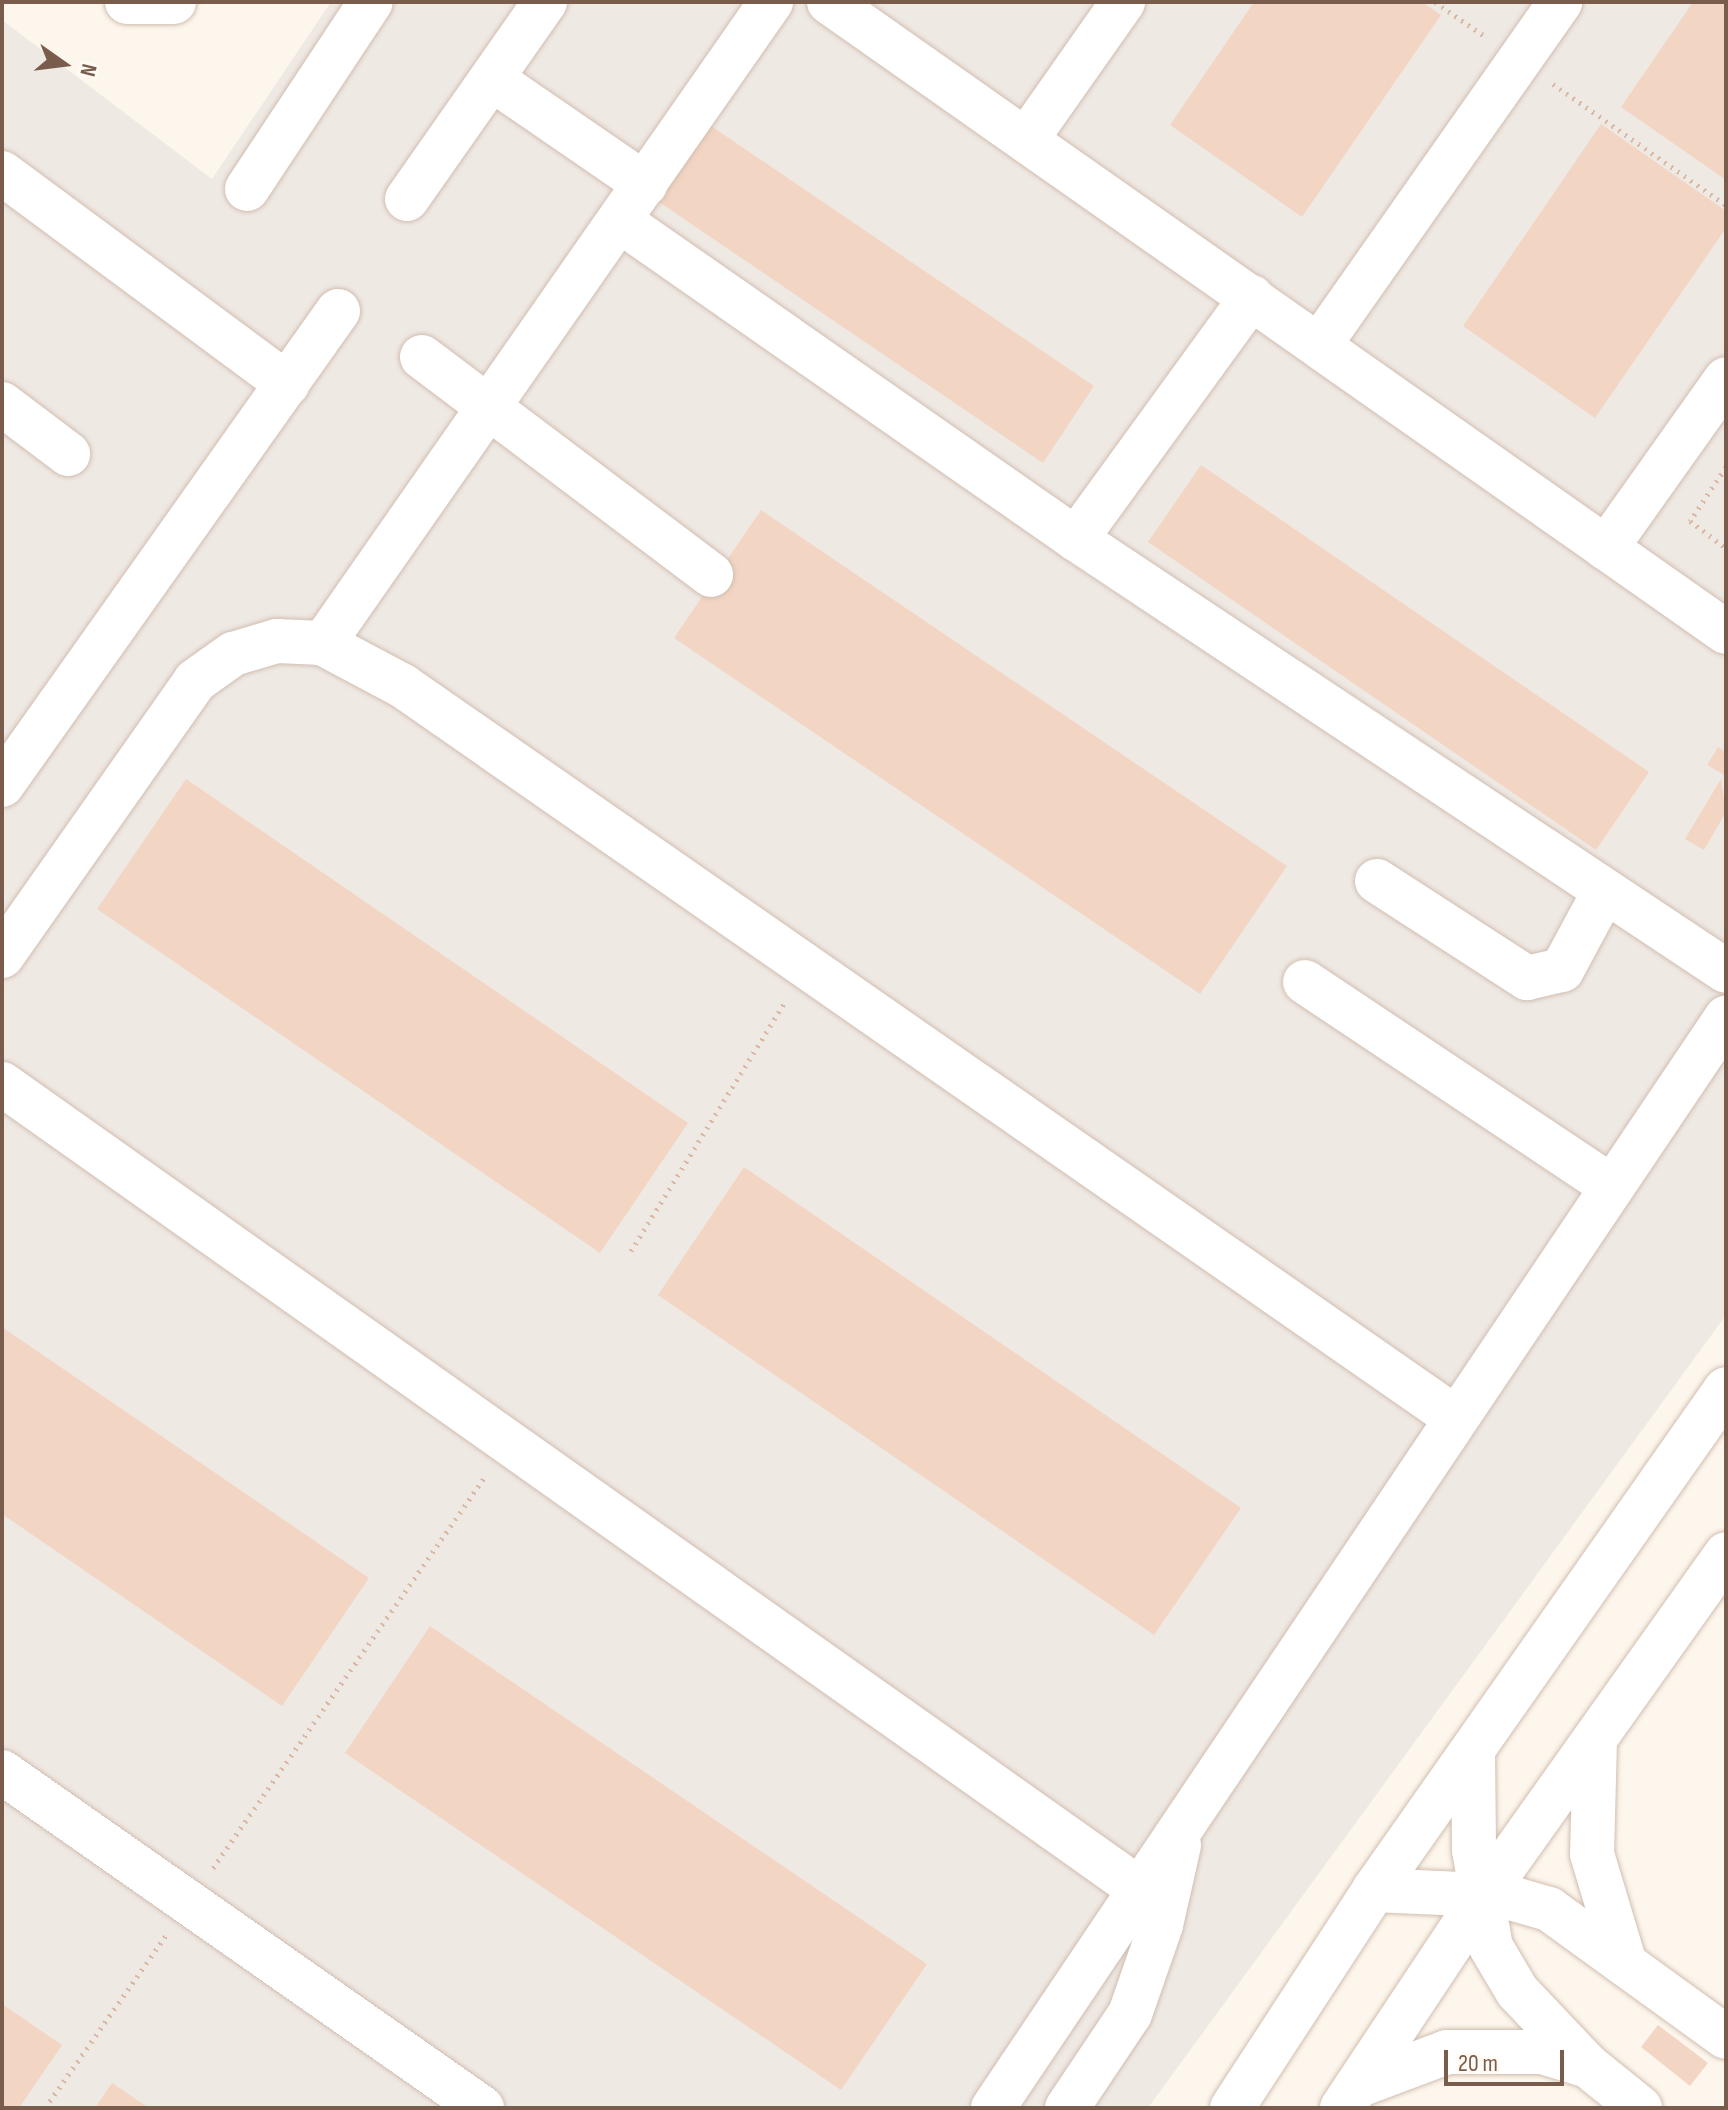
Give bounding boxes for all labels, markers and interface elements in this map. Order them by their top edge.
north arrow [24,24,104,104]
text: N [73,61,102,79]
scale bar [1448,2034,1568,2084]
text: 20 m [1458,2049,1498,2078]

